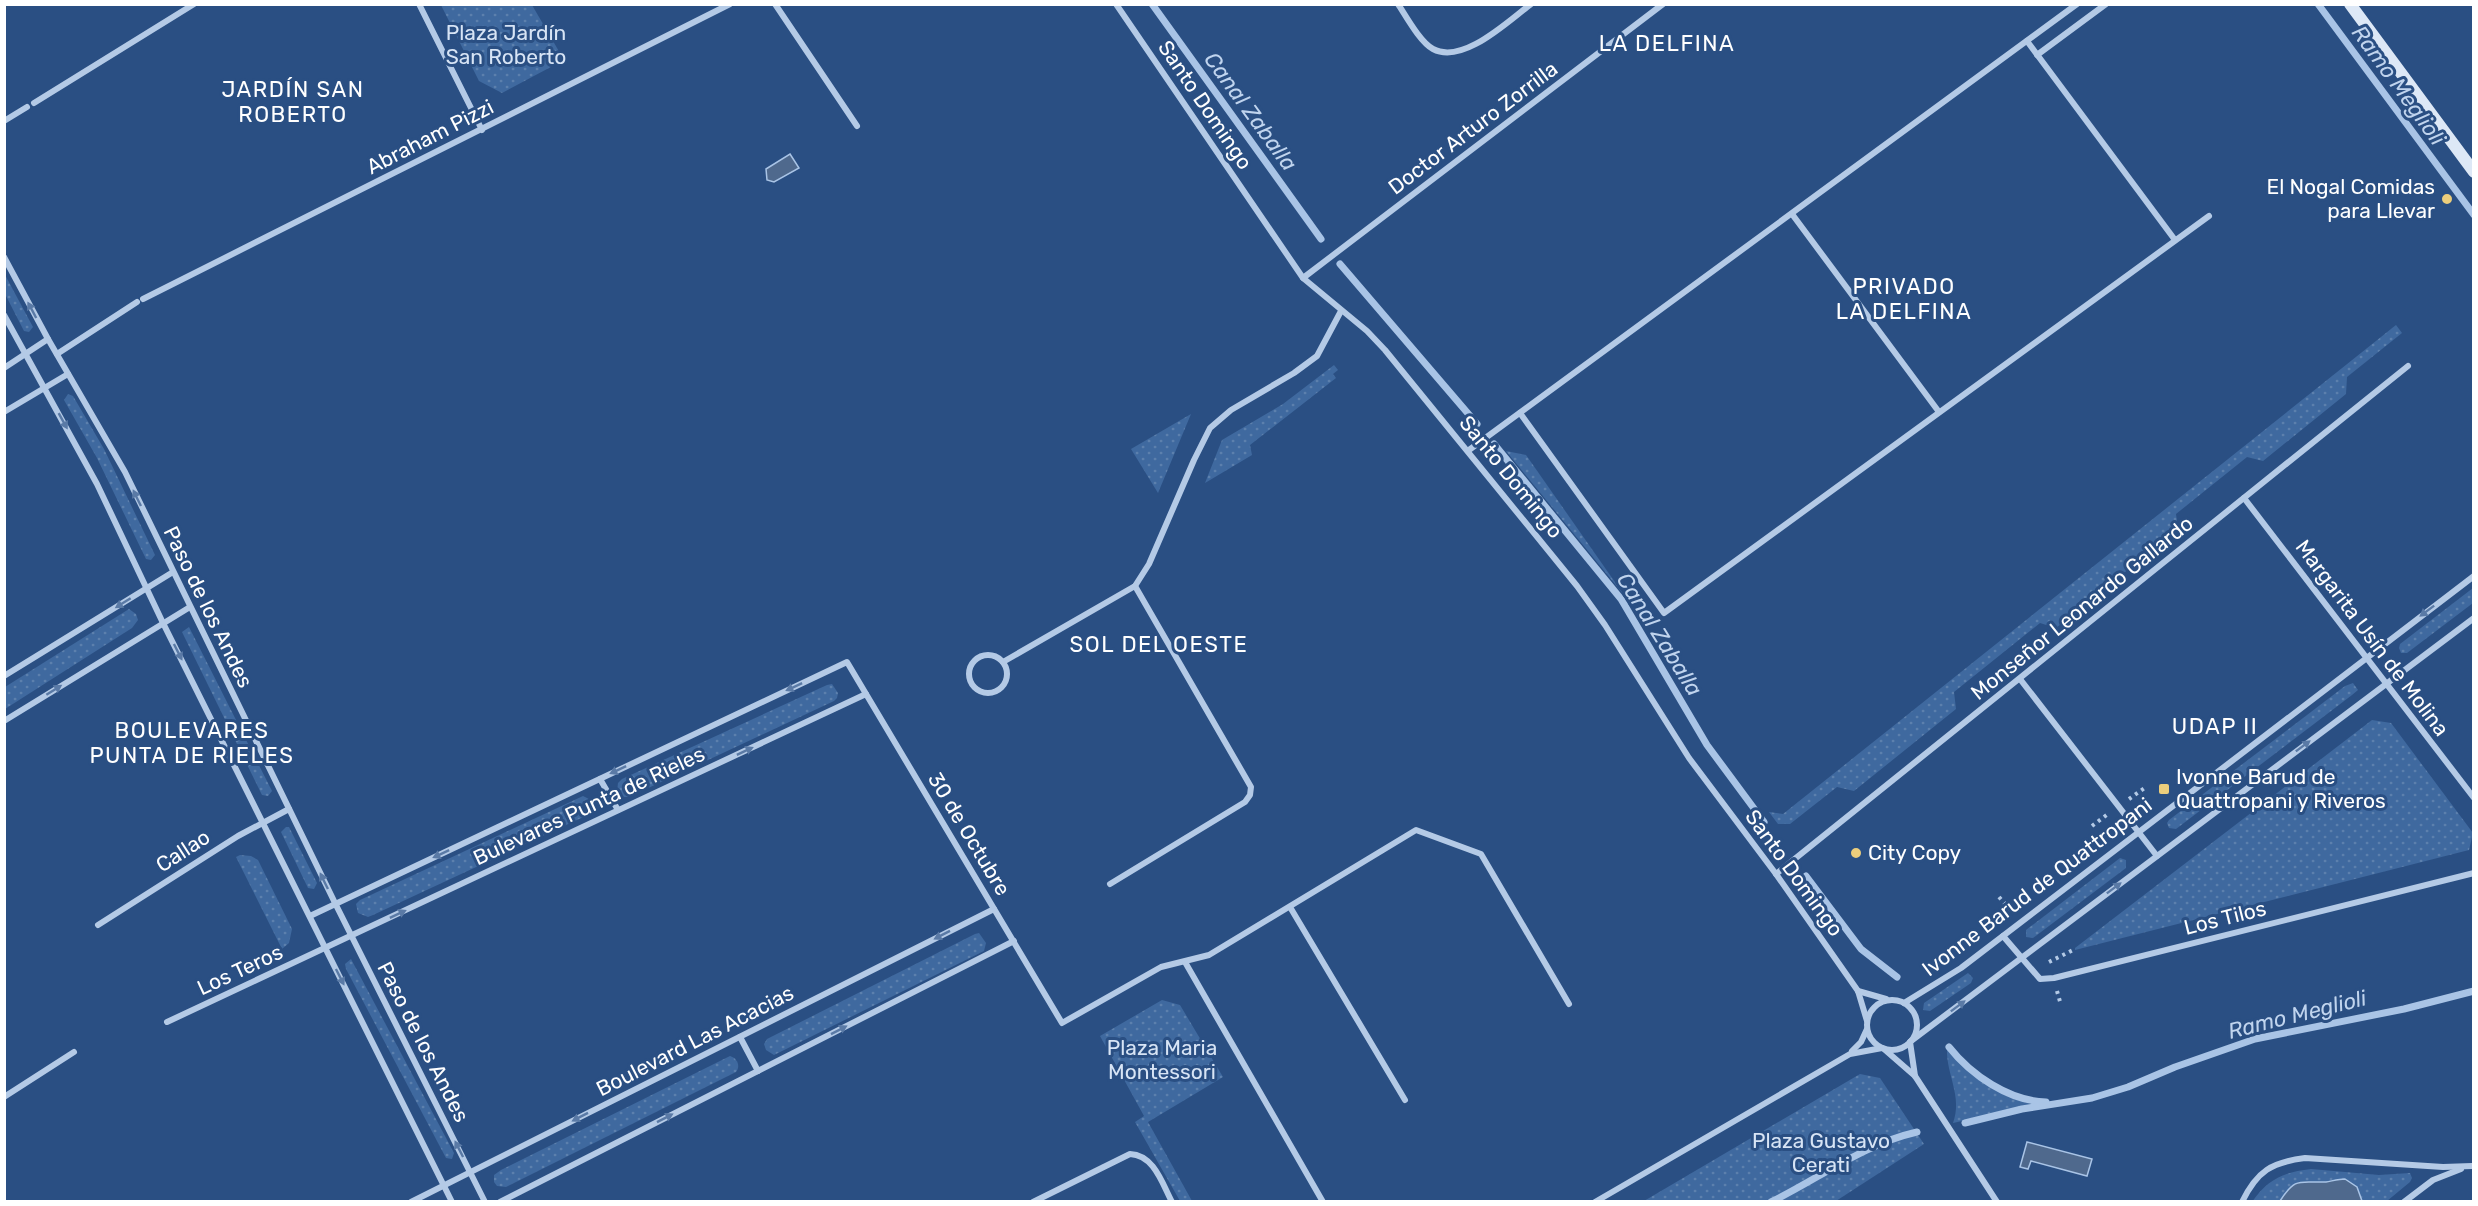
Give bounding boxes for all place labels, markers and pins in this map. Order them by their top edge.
place label: El Nogal Comidas para Llevar [2266,174,2435,223]
marker: El Nogal Comidas para Llevar [2440,192,2454,206]
place label: Ivonne Barud de Quattropani y Riveros [2176,764,2386,813]
marker: Ivonne Barud de Quattropani y Riveros [2157,782,2171,796]
place label: City Copy [1868,840,1962,865]
marker: City Copy [1849,846,1863,860]

